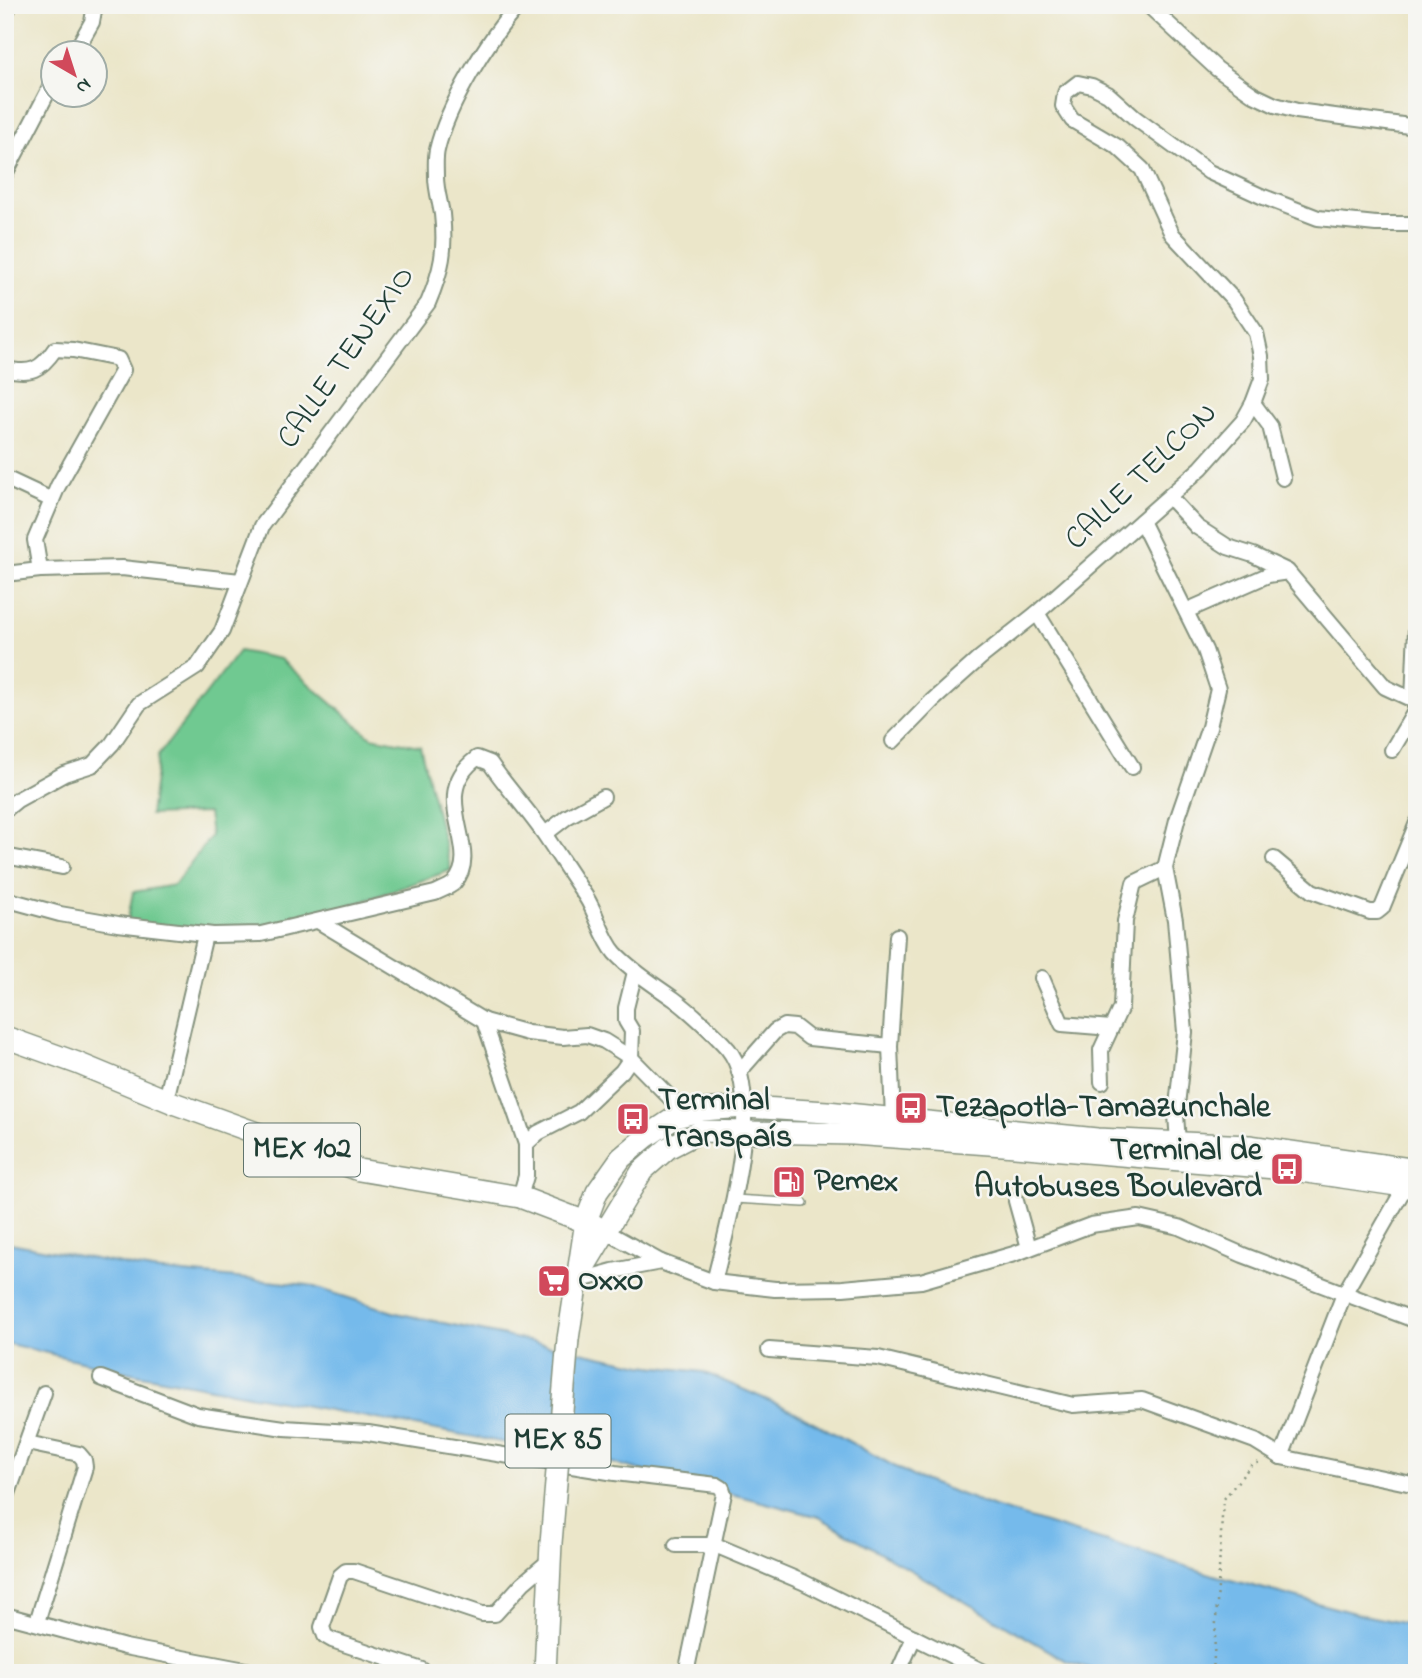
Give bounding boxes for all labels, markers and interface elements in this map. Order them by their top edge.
north arrow [38,38,108,108]
text: N [70,71,97,100]
street label: CALLE TENEXIO [266,257,428,459]
street label: CALLE TELCON [1055,392,1229,562]
place label: Terminal Transpaís [658,1078,792,1162]
place label: Tezapotla-Tamazunchale [936,1085,1272,1132]
bus stop icon: Tezapotla-Tamazunchale [892,1089,930,1127]
bus stop icon: Terminal Transpaís [614,1100,652,1138]
road number: MEX 102 [244,1124,360,1176]
place label: Terminal de Autobuses Boulevard [974,1128,1264,1212]
bus stop icon: Terminal de Autobuses Boulevard [1268,1150,1306,1188]
place label: Pemex [814,1159,898,1206]
fuel station icon: Pemex [770,1163,808,1201]
place label: Oxxo [578,1258,643,1305]
supermarket icon: Oxxo [535,1262,573,1300]
road number: MEX 85 [505,1414,610,1468]

